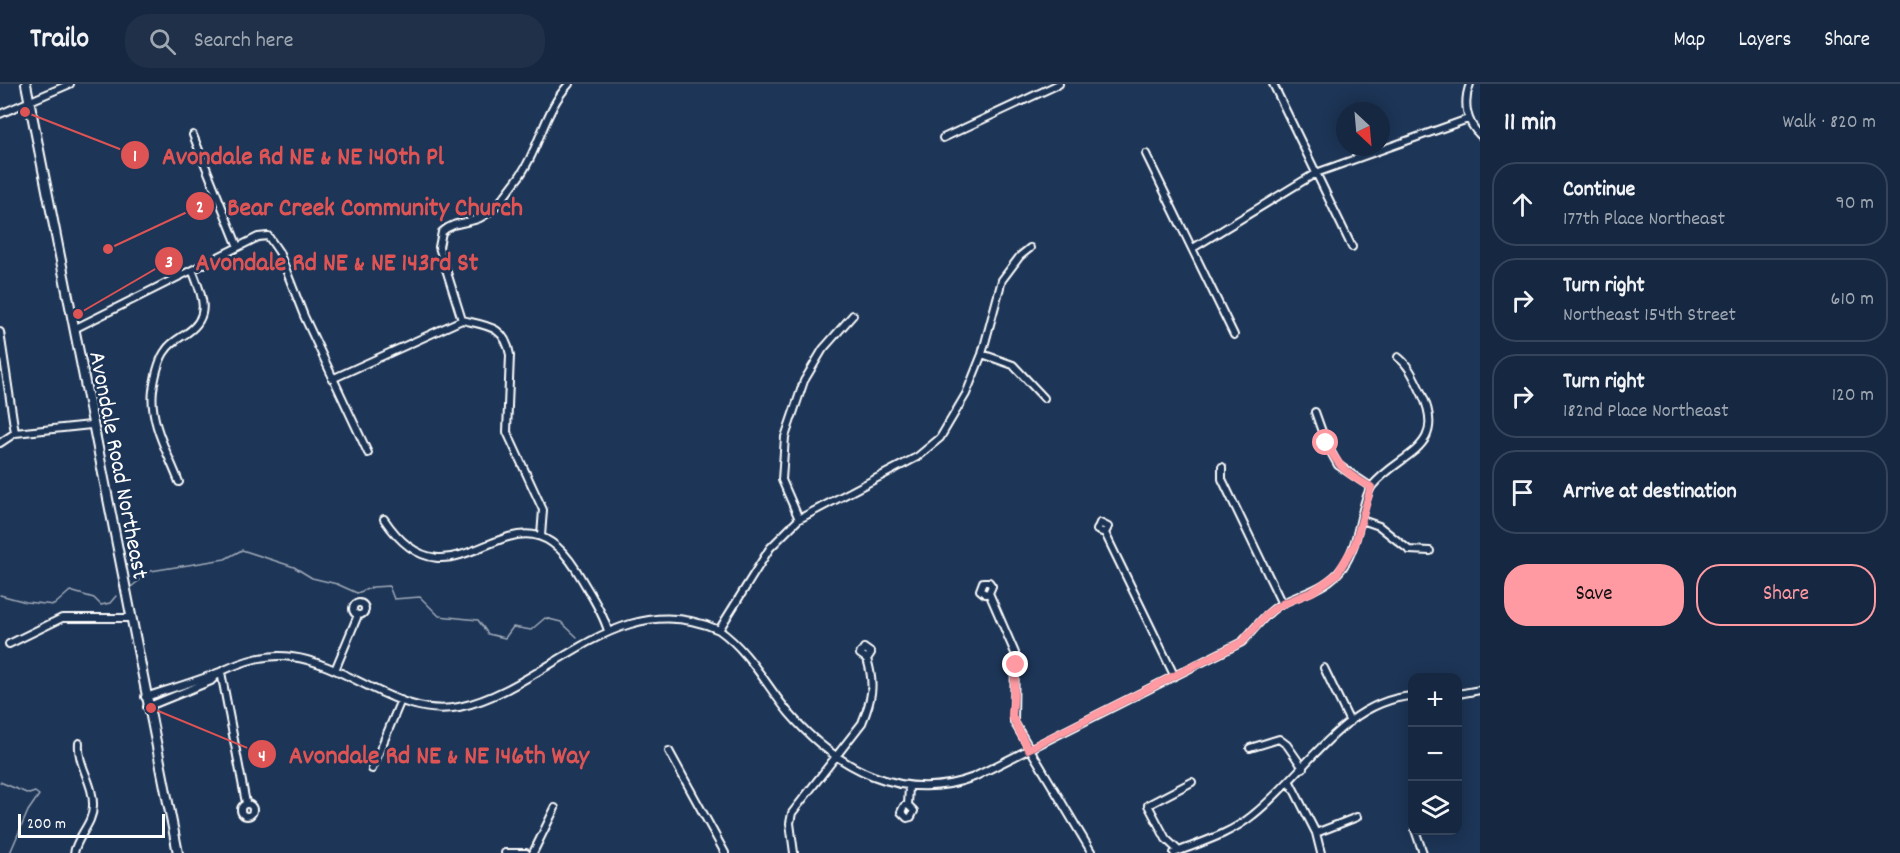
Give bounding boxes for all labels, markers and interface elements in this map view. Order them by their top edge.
search box [125,14,545,68]
text: Trailo [30,21,89,61]
icon: search [146,25,179,58]
text: Search here [194,26,293,57]
text: Map [1674,26,1705,56]
text: Layers [1738,26,1791,56]
text: Share [1824,26,1870,56]
north arrow [1336,102,1390,156]
text: 11 min [1504,105,1556,142]
text: Walk · 820 m [1782,109,1876,137]
callout: Avondale Rd NE & NE 140th Pl [120,133,456,177]
text: Avondale Rd NE & NE 140th Pl [162,140,445,177]
text: 1 [133,145,137,170]
text: Continue [1563,175,1635,206]
callout: Bear Creek Community Church [185,184,535,228]
icon: ahead [1506,188,1539,221]
text: 90 m [1836,190,1874,218]
text: Bear Creek Community Church [227,191,523,228]
text: 2 [196,196,204,221]
text: 177th Place Northeast [1563,206,1725,234]
callout: Avondale Rd NE & NE 143rd St [154,239,491,283]
text: Avondale Rd NE & NE 143rd St [196,246,479,283]
text: 3 [165,251,173,276]
text: Turn right [1563,271,1645,302]
icon: right [1506,284,1539,317]
text: 610 m [1831,286,1874,314]
text: Northeast 154th Street [1563,302,1736,330]
street label: Avondale Road Northeast [78,349,156,583]
text: Turn right [1563,367,1645,398]
icon: right [1506,380,1539,413]
text: 120 m [1832,382,1874,410]
text: 182nd Place Northeast [1563,398,1729,426]
route start [1312,429,1338,455]
icon: arrive [1506,476,1539,509]
text: Arrive at destination [1563,477,1737,508]
button: Save [1504,564,1684,626]
button: Share [1696,564,1876,626]
route end [1002,651,1028,677]
map controls [1408,673,1462,835]
button: + [1408,673,1462,727]
button: − [1408,727,1462,781]
callout: Avondale Rd NE & NE 146th Way [247,732,601,776]
text: Avondale Rd NE & NE 146th Way [289,739,591,776]
text: 4 [258,745,266,770]
button: layers [1408,781,1462,835]
scale bar [18,811,165,838]
text: 200 m [27,813,66,836]

